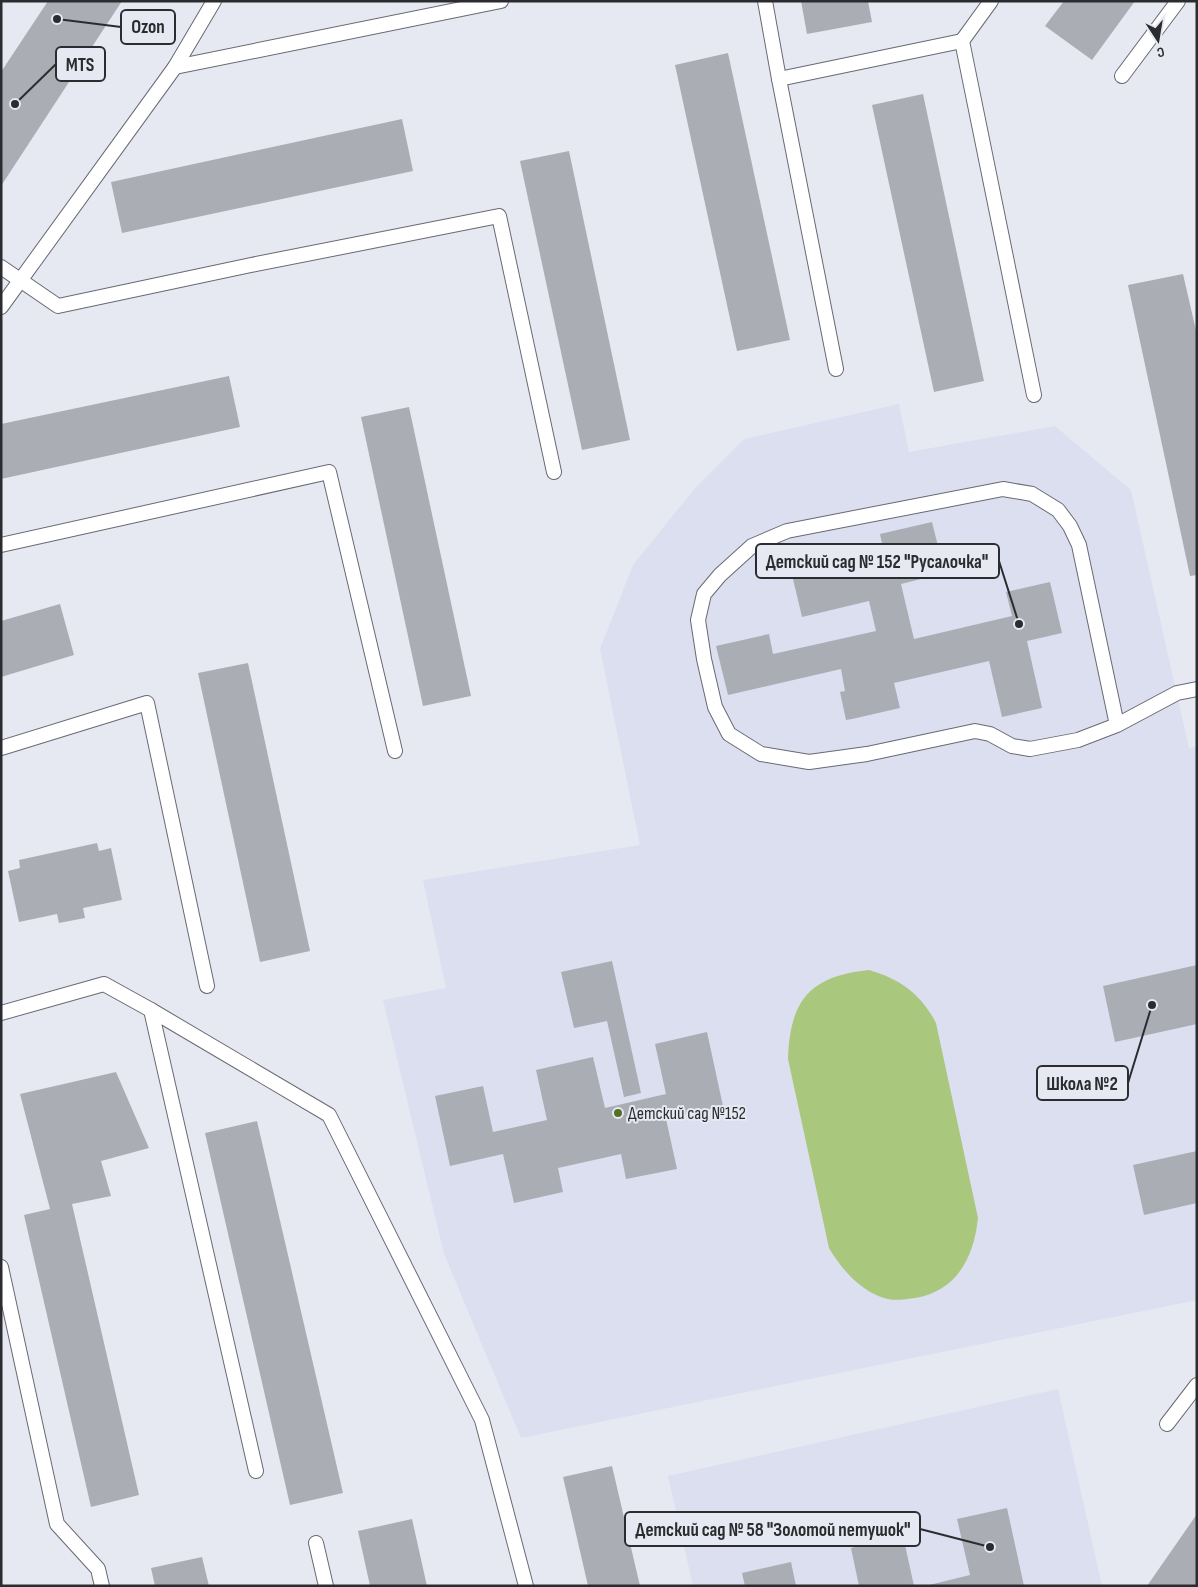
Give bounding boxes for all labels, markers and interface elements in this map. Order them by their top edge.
callout: Ozon [121,10,175,44]
north arrow [1133,15,1183,65]
text: Ozon [131,16,165,39]
text: С [1155,43,1166,61]
callout: MTS [56,47,105,81]
text: MTS [66,54,94,77]
callout: Детский сад № 152 "Русалочка" [756,544,999,578]
text: Детский сад № 152 "Русалочка" [766,551,988,574]
callout: Школа №2 [1037,1066,1128,1100]
text: Школа №2 [1046,1073,1118,1096]
place label: Детский сад №152 [628,1103,746,1124]
marker: Детский сад №152 [612,1107,624,1119]
callout: Детский сад № 58 "Золотой петушок" [625,1512,920,1546]
text: Детский сад № 58 "Золотой петушок" [635,1519,911,1542]

